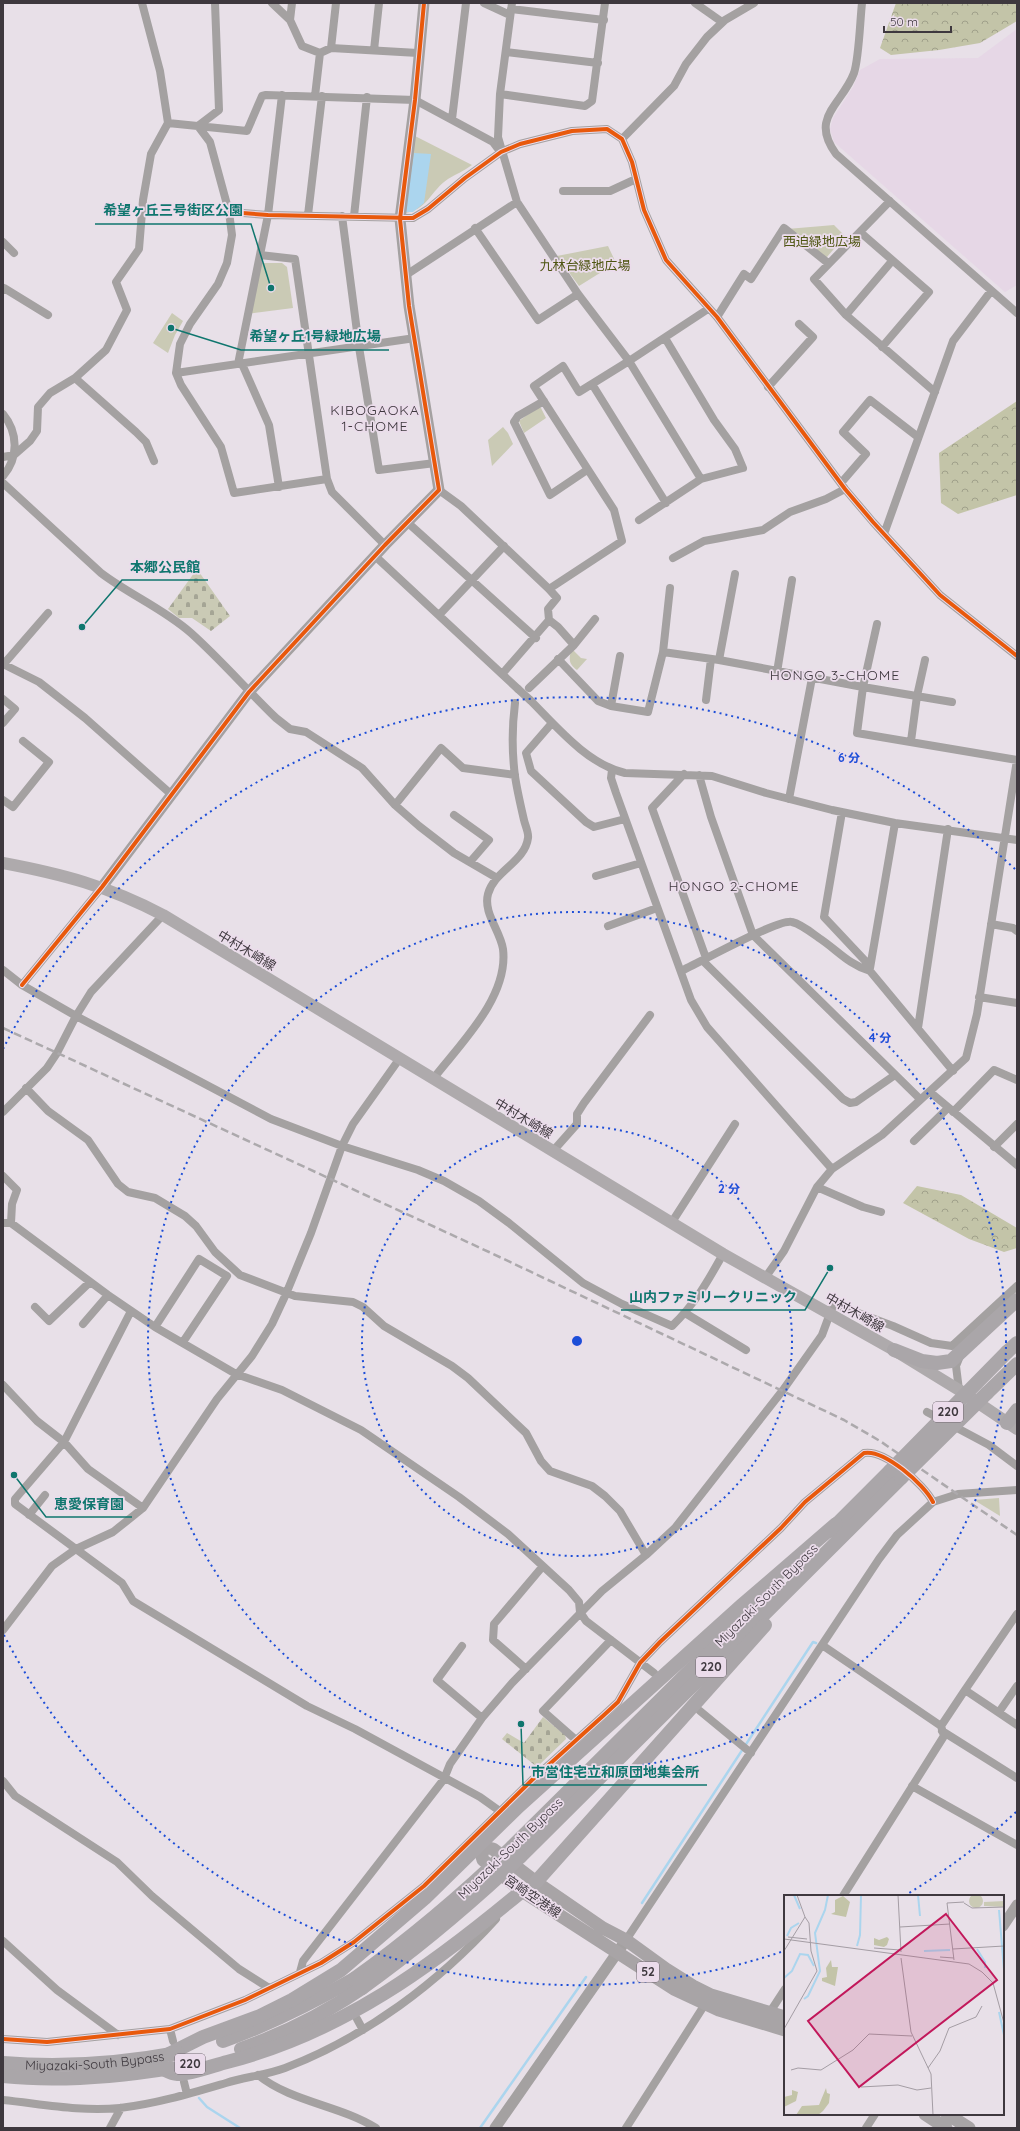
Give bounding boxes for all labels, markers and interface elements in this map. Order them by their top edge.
scale bar [884,8,951,34]
text: 50 m [890,14,918,29]
callout: 希望ヶ丘三号街区公園 [95,198,251,224]
text: 希望ヶ丘三号街区公園 [103,201,243,219]
park label: 西迫緑地広場 [783,233,861,249]
park label: 九林台緑地広場 [539,257,631,273]
callout: 希望ヶ丘1号緑地広場 [241,324,389,350]
text: 希望ヶ丘1号緑地広場 [249,327,381,345]
district label: KIBOGAOKA 1-CHOME [330,401,420,435]
callout: 本郷公民館 [122,554,208,580]
text: 本郷公民館 [130,558,200,576]
district label: HONGO 3-CHOME [770,666,900,684]
text: 6 分 [838,750,860,765]
district label: HONGO 2-CHOME [669,877,799,895]
street label: 中村木崎線 [215,926,279,974]
text: 4 分 [869,1030,891,1045]
street label: 中村木崎線 [492,1094,556,1142]
text: 2 分 [718,1181,740,1196]
callout: 山内ファミリークリニック [621,1284,805,1310]
text: 山内ファミリークリニック [629,1288,797,1306]
street label: 中村木崎線 [823,1289,887,1335]
centre of rings [570,1334,584,1348]
road number: 220 [933,1402,963,1422]
callout: 恵愛保育園 [46,1491,132,1517]
text: 恵愛保育園 [54,1495,124,1513]
street label: Miyazaki-South Bypass [711,1540,821,1650]
road number: 220 [696,1657,726,1677]
callout: 市営住宅立和原団地集会所 [523,1759,707,1785]
text: 市営住宅立和原団地集会所 [531,1763,699,1781]
street label: Miyazaki-South Bypass [454,1794,566,1902]
street label: 宮崎空港線 [502,1871,564,1921]
inset map [784,1895,1004,2115]
road number: 52 [637,1962,659,1982]
street label: Miyazaki-South Bypass [25,2048,165,2073]
road number: 220 [175,2054,205,2074]

